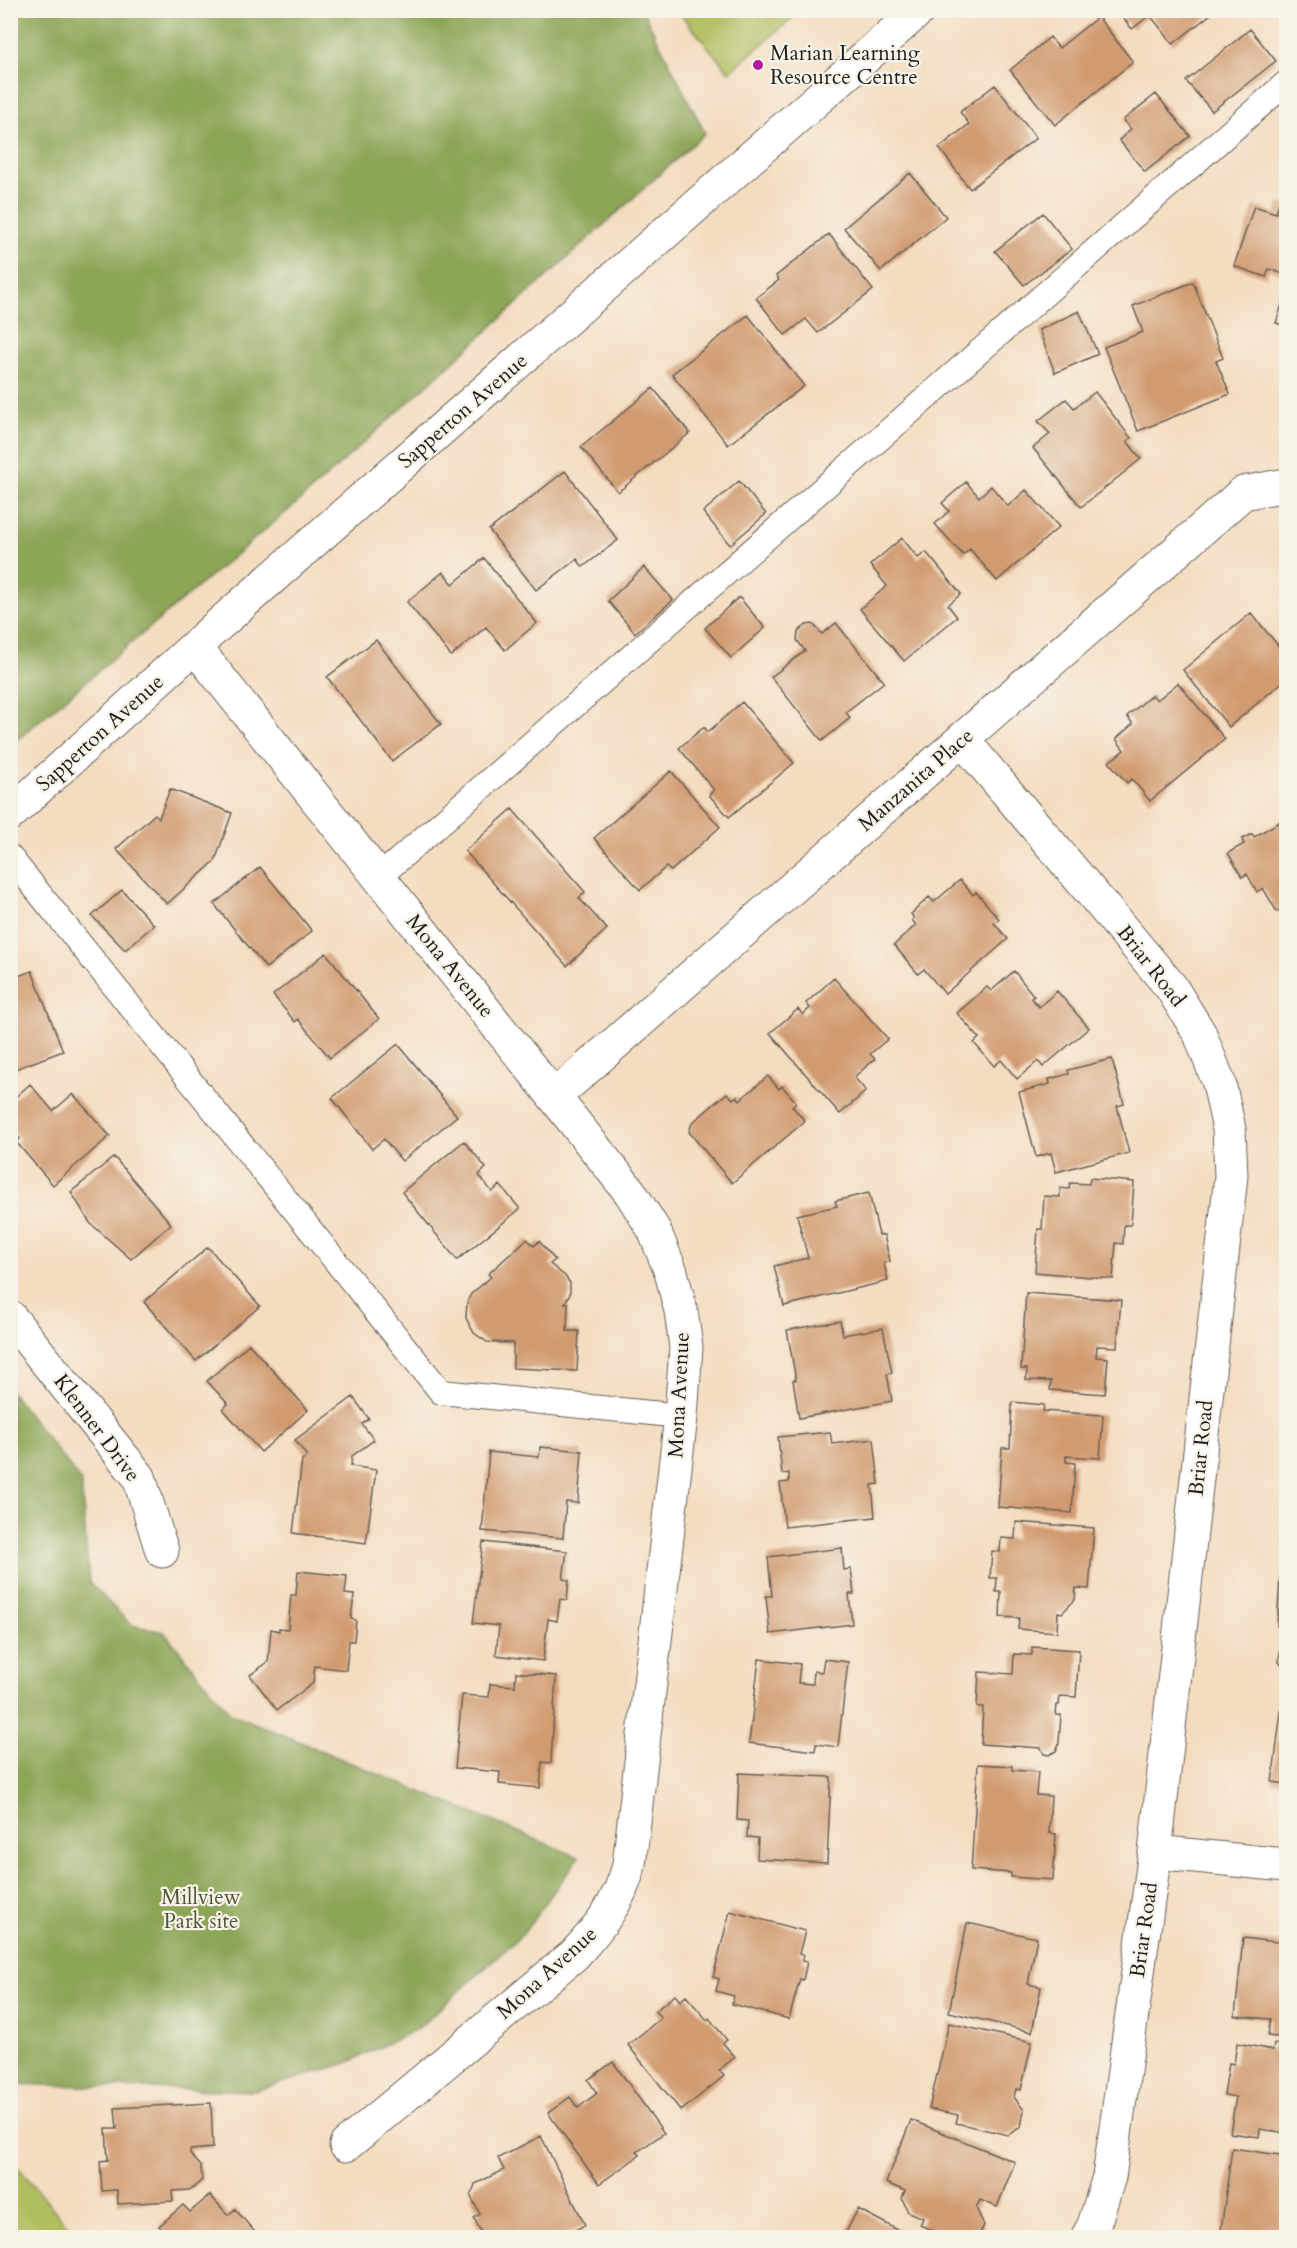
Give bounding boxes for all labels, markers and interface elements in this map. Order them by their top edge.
place label: Marian Learning Resource Centre [770,39,920,92]
marker: Marian Learning Resource Centre [751,58,765,72]
street label: Sapperton Avenue [392,347,534,475]
street label: Sapperton Avenue [30,668,170,798]
street label: Manzanita Place [852,722,980,838]
street label: Mona Avenue [399,908,501,1024]
street label: Briar Road [1110,919,1192,1013]
street label: Mona Avenue [661,1331,697,1459]
street label: Klenner Drive [47,1368,147,1488]
street label: Briar Road [1182,1399,1220,1497]
street label: Briar Road [1123,1880,1165,1980]
park label: Millview Park site [161,1883,241,1936]
street label: Mona Avenue [491,1920,603,2026]

